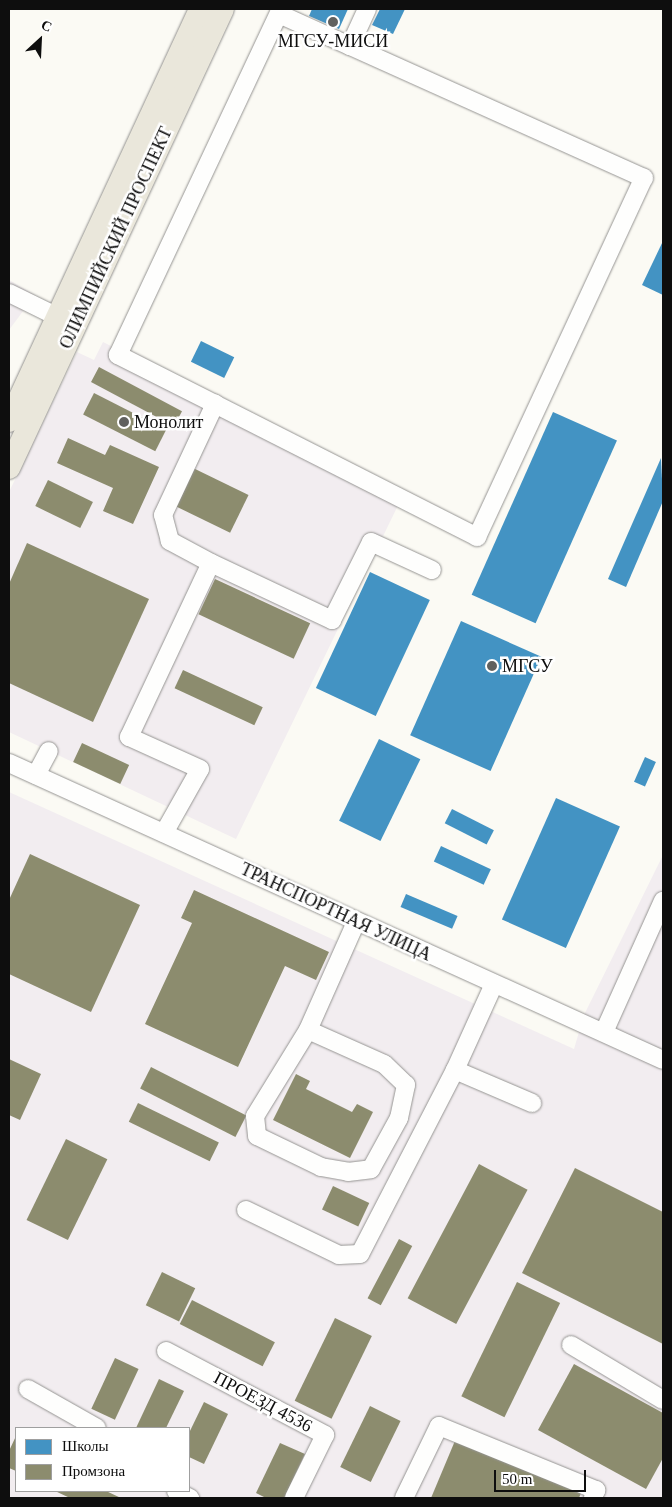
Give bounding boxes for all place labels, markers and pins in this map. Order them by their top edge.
marker: МГСУ-МИСИ [327,16,339,28]
place label: МГСУ-МИСИ [278,30,388,52]
place label: Монолит [134,411,203,433]
marker: Монолит [118,416,130,428]
place label: МГСУ [502,655,553,677]
marker: МГСУ [486,660,498,672]

